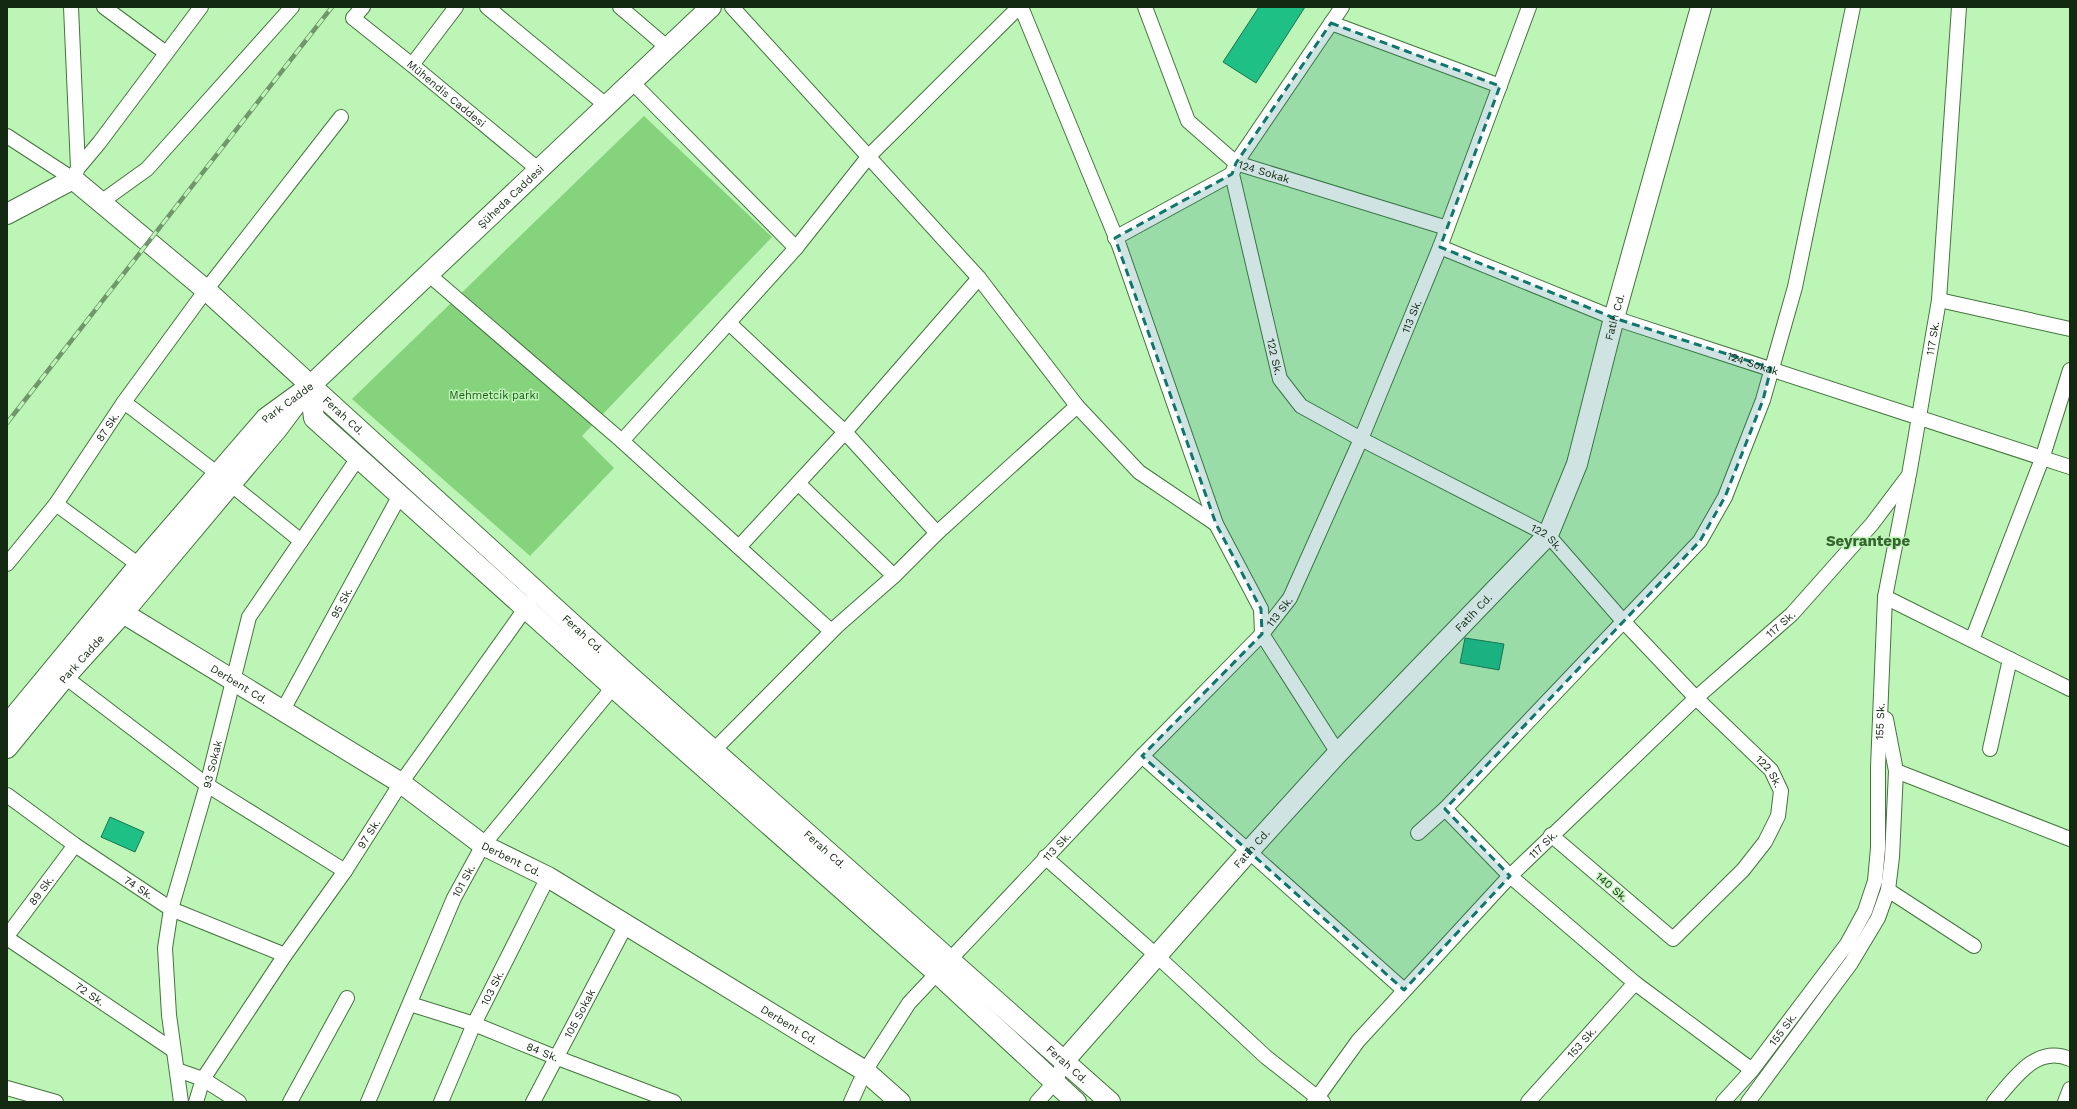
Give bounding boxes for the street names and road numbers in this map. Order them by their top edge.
street label: Mühendis Caddesi [404,58,488,130]
street label: 124 Sokak [1237,158,1291,186]
street label: Şüheda Caddesi [475,162,547,231]
street label: Fatih Cd. [1603,292,1627,342]
street label: 113 Sk. [1399,298,1425,335]
street label: 117 Sk. [1924,320,1942,357]
street label: 122 Sk. [1264,337,1285,376]
street label: 124 Sokak [1725,349,1780,378]
street label: Park Cadde [259,380,316,426]
street label: Ferah Cd. [320,394,366,438]
street label: 87 Sk. [93,410,122,444]
street label: 122 Sk. [1529,521,1565,554]
street label: 95 Sk. [328,585,355,621]
street label: Fatih Cd. [1453,591,1495,634]
street label: 113 Sk. [1264,594,1296,630]
street label: 117 Sk. [1763,609,1798,641]
street label: Ferah Cd. [559,612,606,656]
street label: Park Cadde [56,632,107,686]
street label: Derbent Cd. [208,662,270,707]
street label: 155 Sk. [1873,703,1888,740]
street label: 93 Sokak [200,739,225,790]
street label: 122 Sk. [1753,753,1784,790]
street label: 97 Sk. [355,817,383,851]
street label: Fatih Cd. [1231,827,1273,871]
street label: Ferah Cd. [801,828,848,871]
street label: 117 Sk. [1526,828,1560,862]
street label: 113 Sk. [1040,830,1074,864]
street label: Derbent Cd. [479,839,543,879]
street label: 101 Sk. [450,862,478,900]
street label: 140 Sk. [1593,870,1630,905]
street label: 89 Sk. [26,873,57,908]
street label: 74 Sk. [121,874,156,902]
street label: 103 Sk. [478,969,507,1008]
street label: 72 Sk. [72,980,107,1009]
street label: 105 Sokak [562,987,598,1040]
street label: Derbent Cd. [758,1003,820,1048]
street label: 155 Sk. [1767,1011,1799,1048]
street label: 153 Sk. [1565,1025,1599,1061]
street label: 84 Sk. [524,1040,560,1065]
street label: Ferah Cd. [1044,1043,1090,1086]

